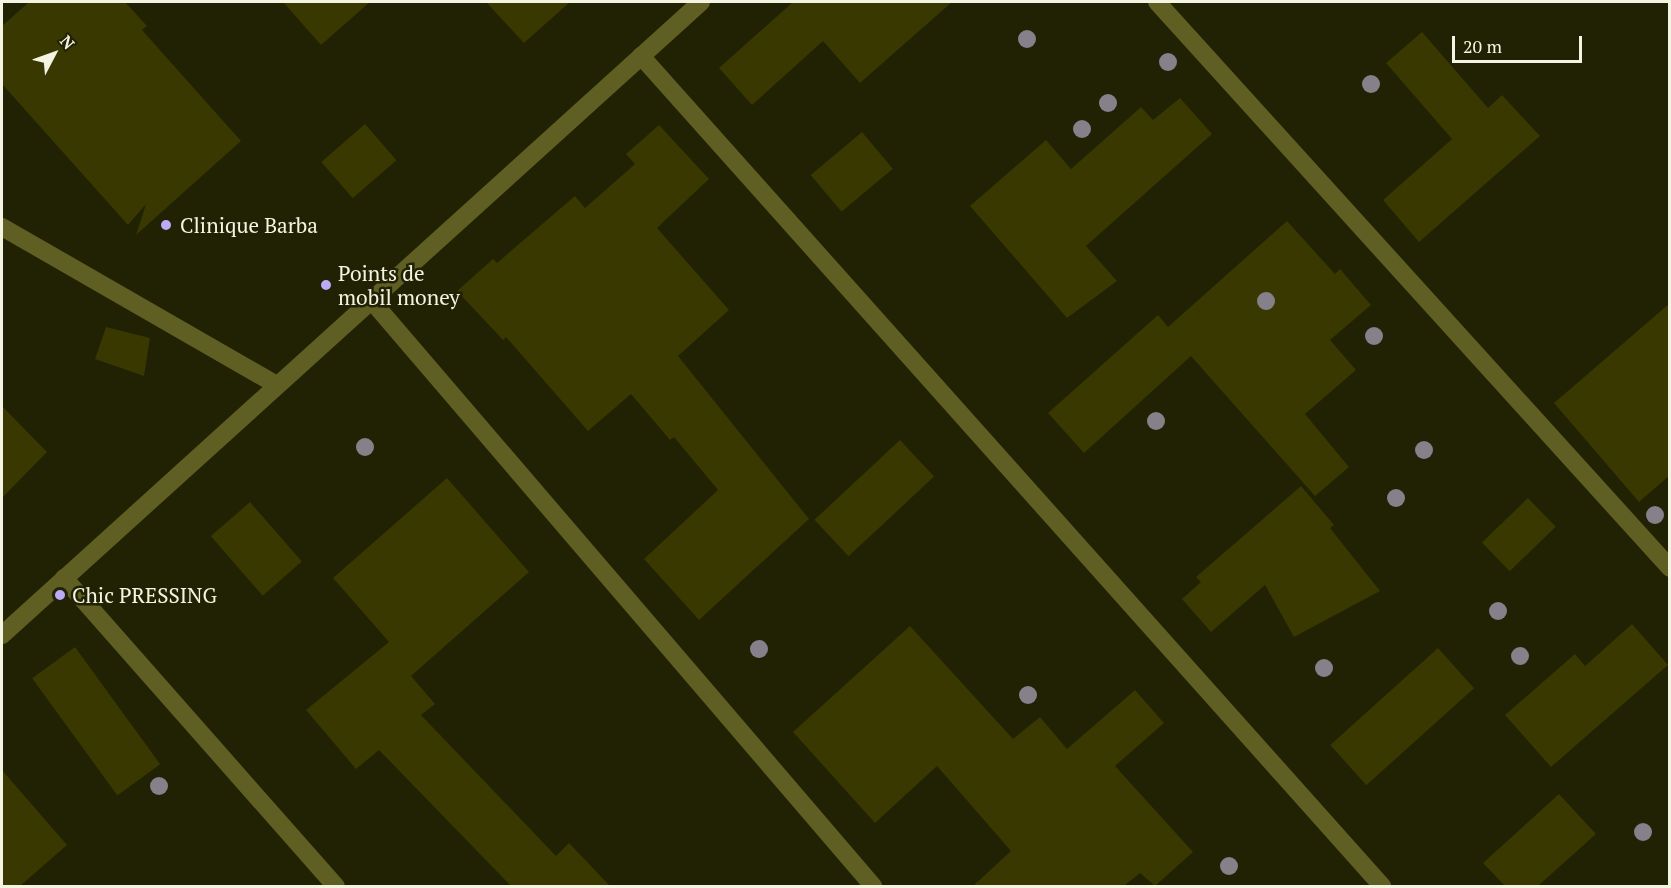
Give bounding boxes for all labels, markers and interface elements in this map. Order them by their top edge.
north arrow [24,24,84,84]
scale bar [1455,24,1586,62]
text: N [55,30,80,54]
text: 20 m [1463,34,1502,58]
place label: Clinique Barba [180,212,318,238]
marker: Clinique Barba [157,216,175,234]
place label: Points de mobil money [338,260,460,310]
marker: Points de mobil money [319,278,333,292]
place label: Chic PRESSING [72,582,217,608]
marker: Chic PRESSING [53,588,67,602]

